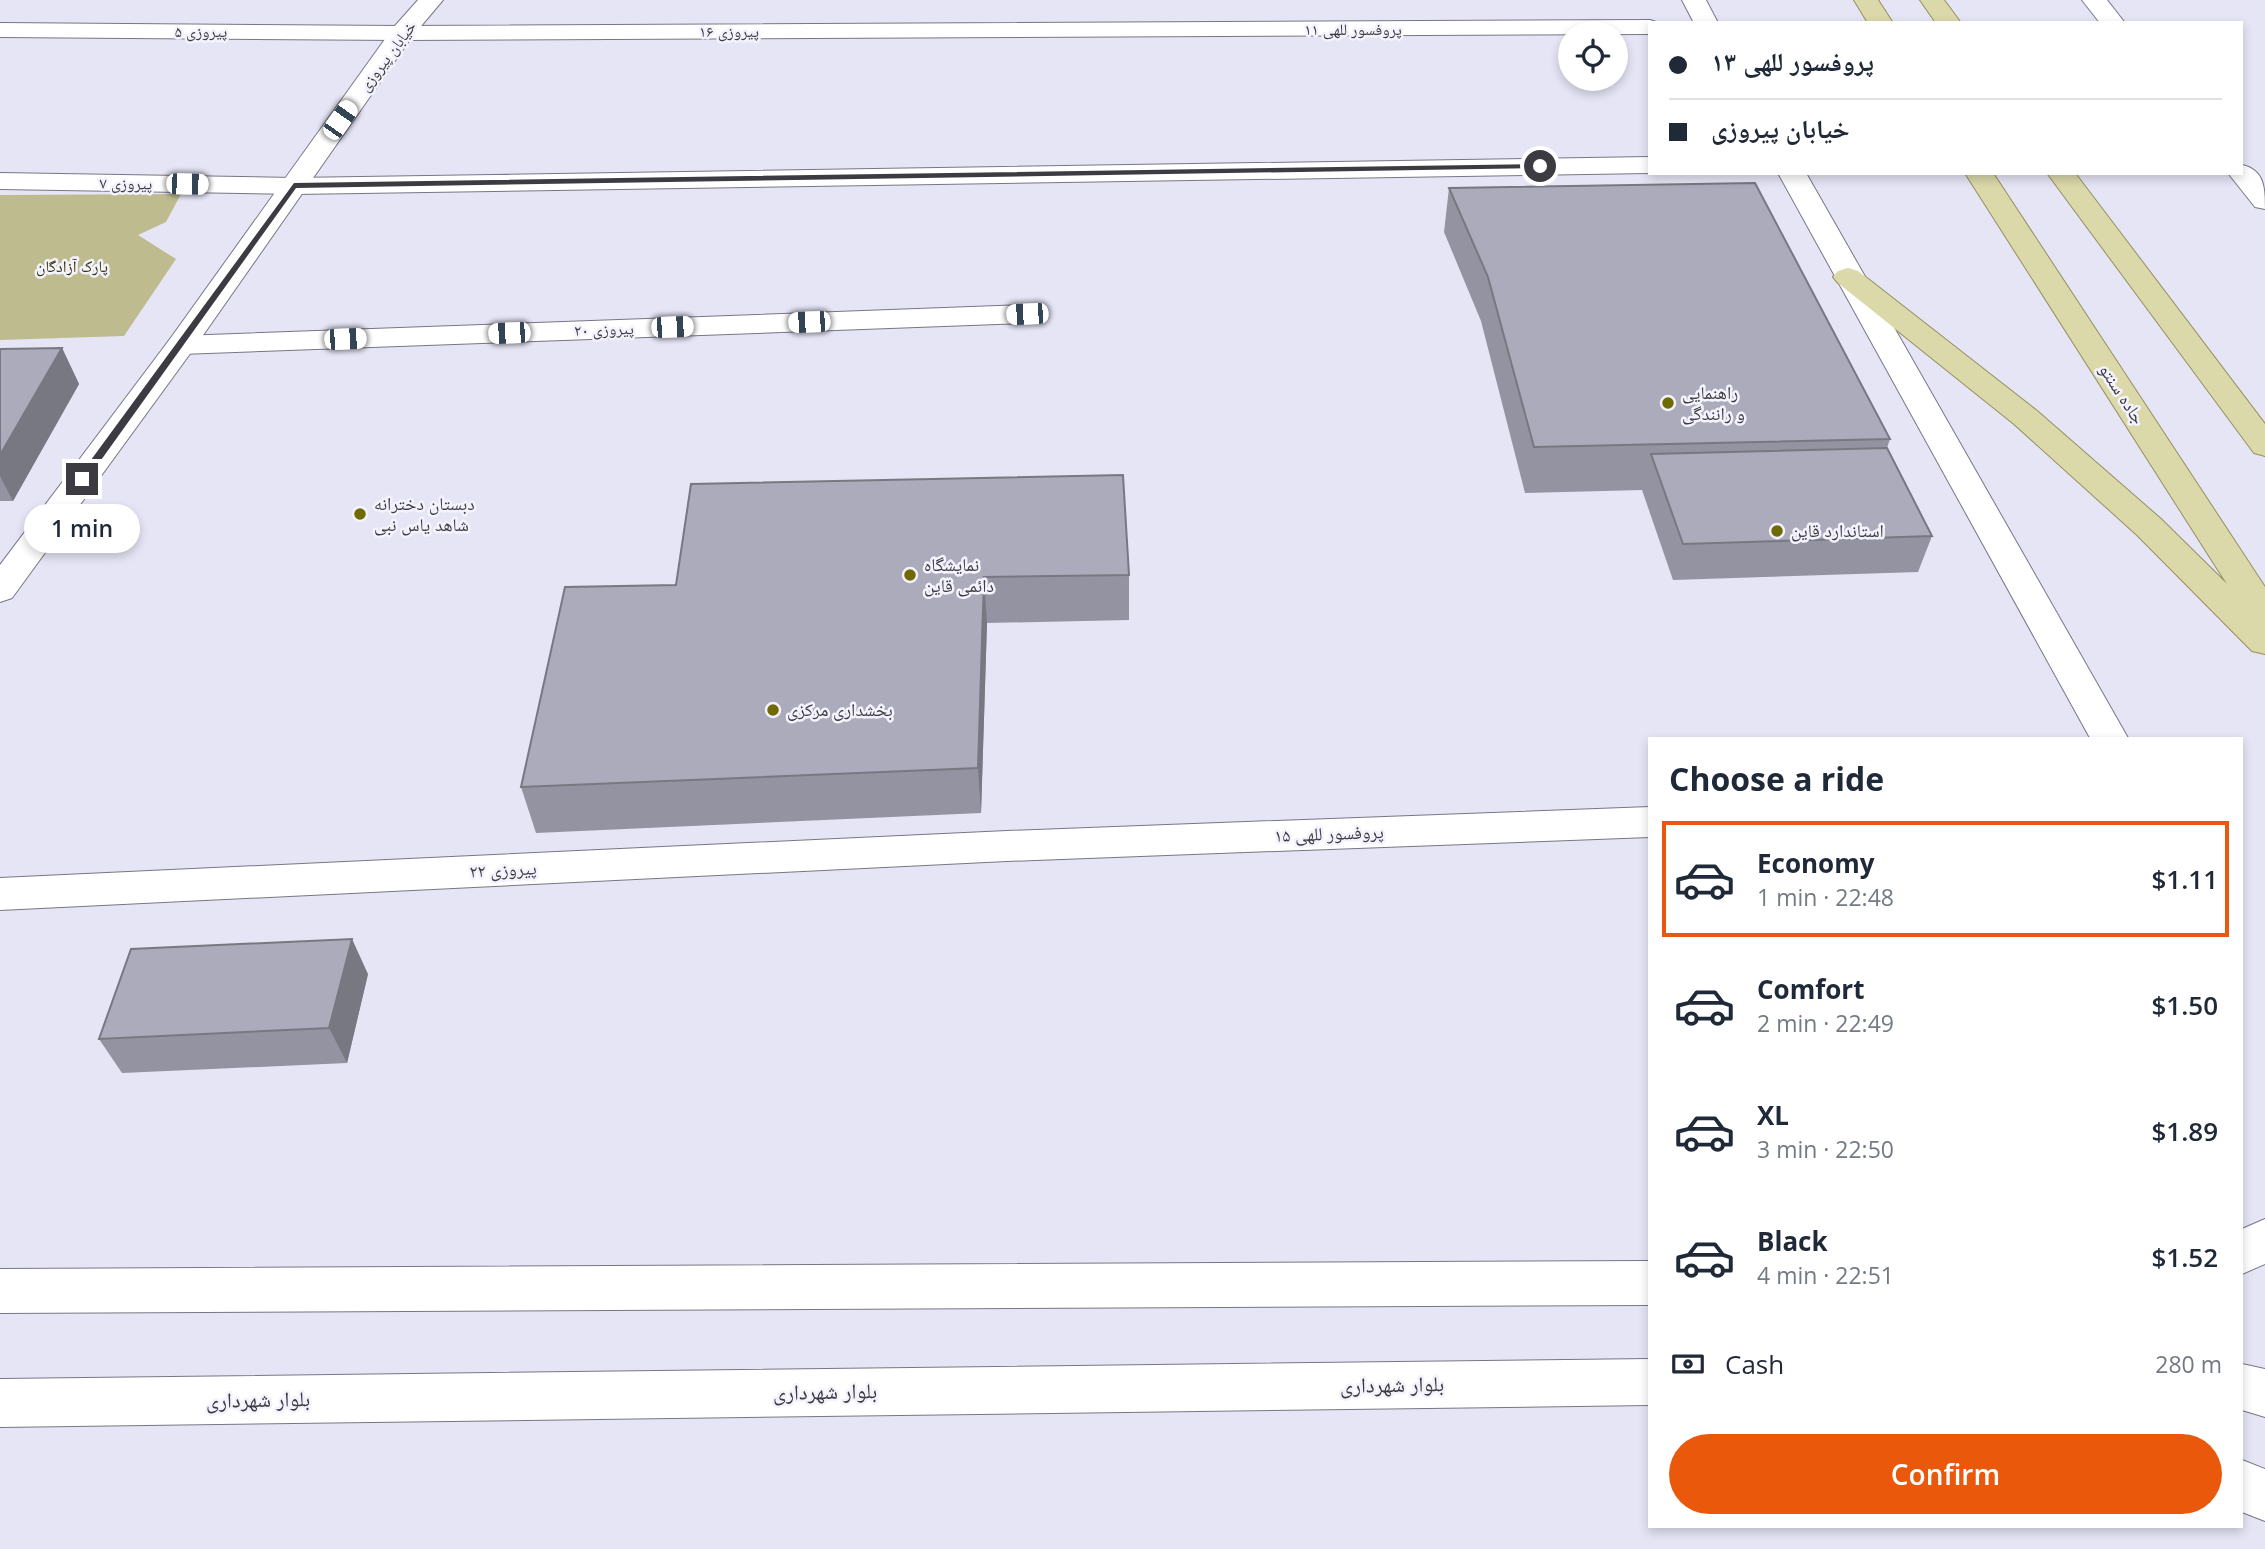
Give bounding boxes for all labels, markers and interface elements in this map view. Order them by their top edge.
street label: خیابان پیروزی [353,16,421,96]
street label: پروفسور للهی ۱۱ [1304,18,1402,40]
street label: پیروزی ۵ [175,20,228,42]
street label: پیروزی ۱۶ [699,20,759,42]
map controls [1558,21,1628,91]
button: locate [1558,21,1628,91]
text: پروفسور للهی ۱۳ [1711,43,1874,79]
car [320,97,361,143]
text: خیابان پیروزی [1711,110,1850,146]
route start [1524,150,1556,182]
street label: پیروزی ۷ [100,172,153,194]
car [166,173,209,195]
park label: پارک آزادگان [36,255,108,277]
car [1006,303,1049,325]
car [788,311,831,333]
car [651,316,694,338]
street label: پیروزی ۲۰ [574,317,635,341]
car [488,322,531,344]
car [324,328,367,350]
street label: جاده سنتو [2094,359,2151,428]
place label: راهنمایی و رانندگی [1682,380,1745,425]
marker: راهنمایی و رانندگی [1660,395,1676,411]
route end [66,463,98,495]
place label: دبستان دخترانه شاهد یاس نبی [374,491,475,536]
callout: 1 min [24,504,140,552]
marker: دبستان دخترانه شاهد یاس نبی [352,506,368,522]
text: 1 min [51,512,113,544]
place label: استاندارد قاین [1791,518,1884,542]
marker: استاندارد قاین [1769,523,1785,539]
place label: نمایشگاه دائمی قاین [924,552,994,597]
marker: نمایشگاه دائمی قاین [902,567,918,583]
place label: بخشداری مرکزی [787,697,893,721]
marker: بخشداری مرکزی [765,702,781,718]
text: Choose a ride [1669,757,1884,800]
street label: پروفسور للهی ۱۵ [1274,819,1384,847]
text: Economy [1757,845,1875,881]
icon: car [1673,848,1736,911]
street label: پیروزی ۲۲ [469,855,537,883]
text: $1.11 [2151,861,2218,897]
text: 1 min · 22:48 [1757,881,1894,913]
text: Comfort [1757,971,1864,1007]
icon: car [1673,974,1736,1037]
text: $1.50 [2151,987,2218,1023]
text: 2 min · 22:49 [1757,1007,1894,1039]
text: XL [1757,1097,1789,1133]
icon: car [1673,1100,1736,1163]
text: $1.89 [2151,1113,2218,1149]
text: 3 min · 22:50 [1757,1133,1894,1165]
text: Black [1757,1223,1828,1259]
icon: car [1673,1226,1736,1289]
text: $1.52 [2151,1239,2218,1275]
text: 4 min · 22:51 [1757,1259,1894,1291]
icon: cash [1669,1345,1707,1383]
text: Cash [1725,1346,1784,1382]
text: 280 m [2155,1348,2222,1380]
street label: بلوار شهرداری [1340,1369,1444,1399]
street label: بلوار شهرداری [773,1376,877,1406]
street label: بلوار شهرداری [206,1384,310,1414]
button: Confirm [1669,1434,2222,1514]

